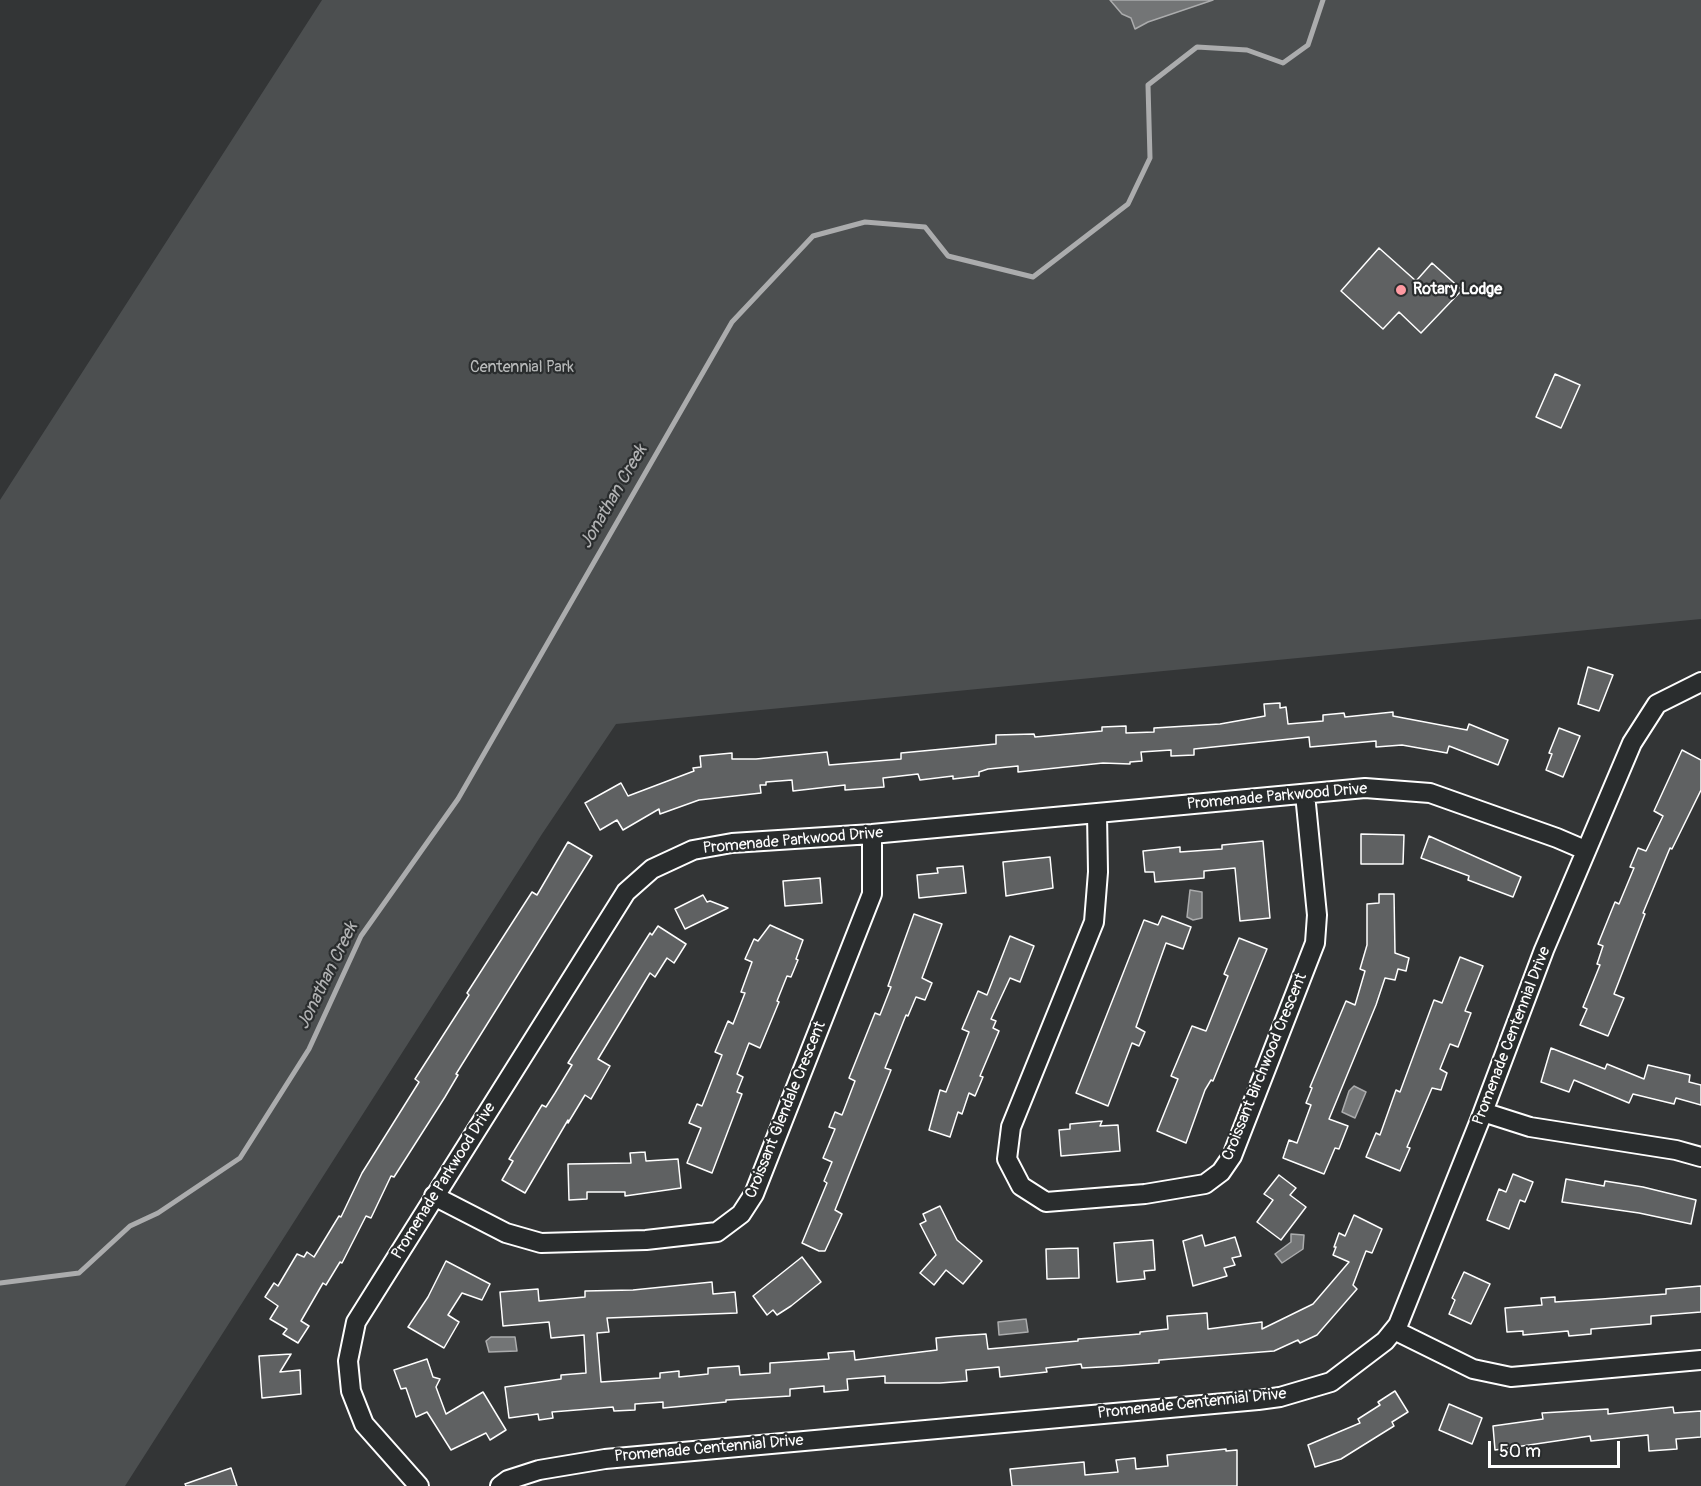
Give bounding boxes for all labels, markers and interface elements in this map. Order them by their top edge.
place label: Rotary Lodge [1413,280,1502,300]
marker: Rotary Lodge [1394,283,1408,297]
park label: Centennial Park [470,358,574,378]
water label: Jonathan Creek [576,441,652,553]
street label: Promenade Parkwood Drive [1186,780,1368,814]
street label: Promenade Parkwood Drive [702,824,884,858]
water label: Jonathan Creek [293,919,363,1033]
street label: Promenade Centennial Drive [1469,944,1555,1128]
street label: Croissant Birchwood Crescent [1219,970,1311,1164]
street label: Croissant Glendale Crescent [742,1019,830,1201]
street label: Promenade Parkwood Drive [388,1099,500,1263]
street label: Promenade Centennial Drive [1097,1385,1287,1423]
scale bar [1491,1429,1623,1467]
street label: Promenade Centennial Drive [614,1431,804,1467]
text: 50 m [1499,1440,1541,1463]

